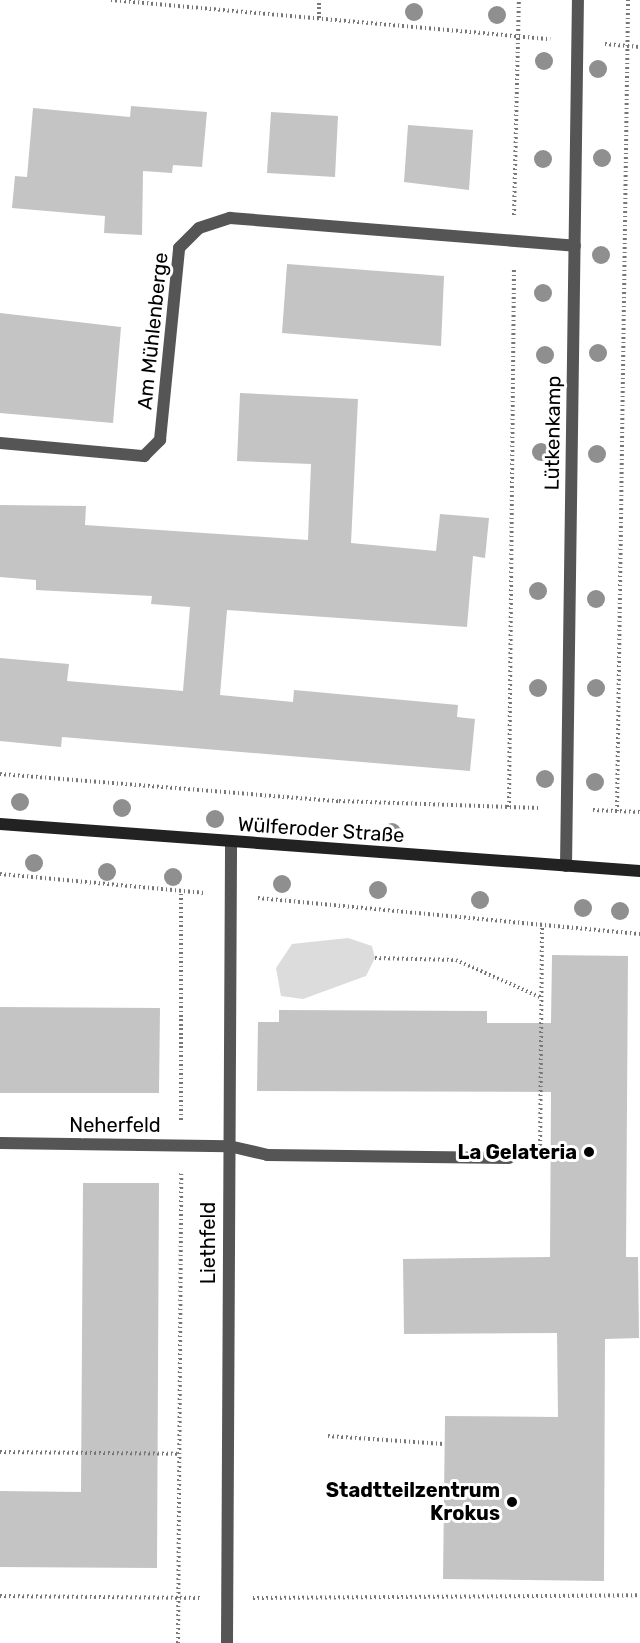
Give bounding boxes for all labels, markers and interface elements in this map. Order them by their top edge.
street label: Am Mühlenberge [133,251,173,411]
street label: Lütkenkamp [540,375,566,491]
street label: Wülferoder Straße [237,812,405,848]
street label: Neherfeld [69,1113,161,1137]
place label: La Gelateria [457,1140,577,1164]
marker: La Gelateria [582,1145,596,1159]
street label: Liethfeld [196,1202,220,1284]
place label: Stadtteilzentrum Krokus [326,1478,500,1525]
marker: Stadtteilzentrum Krokus [505,1495,519,1509]

